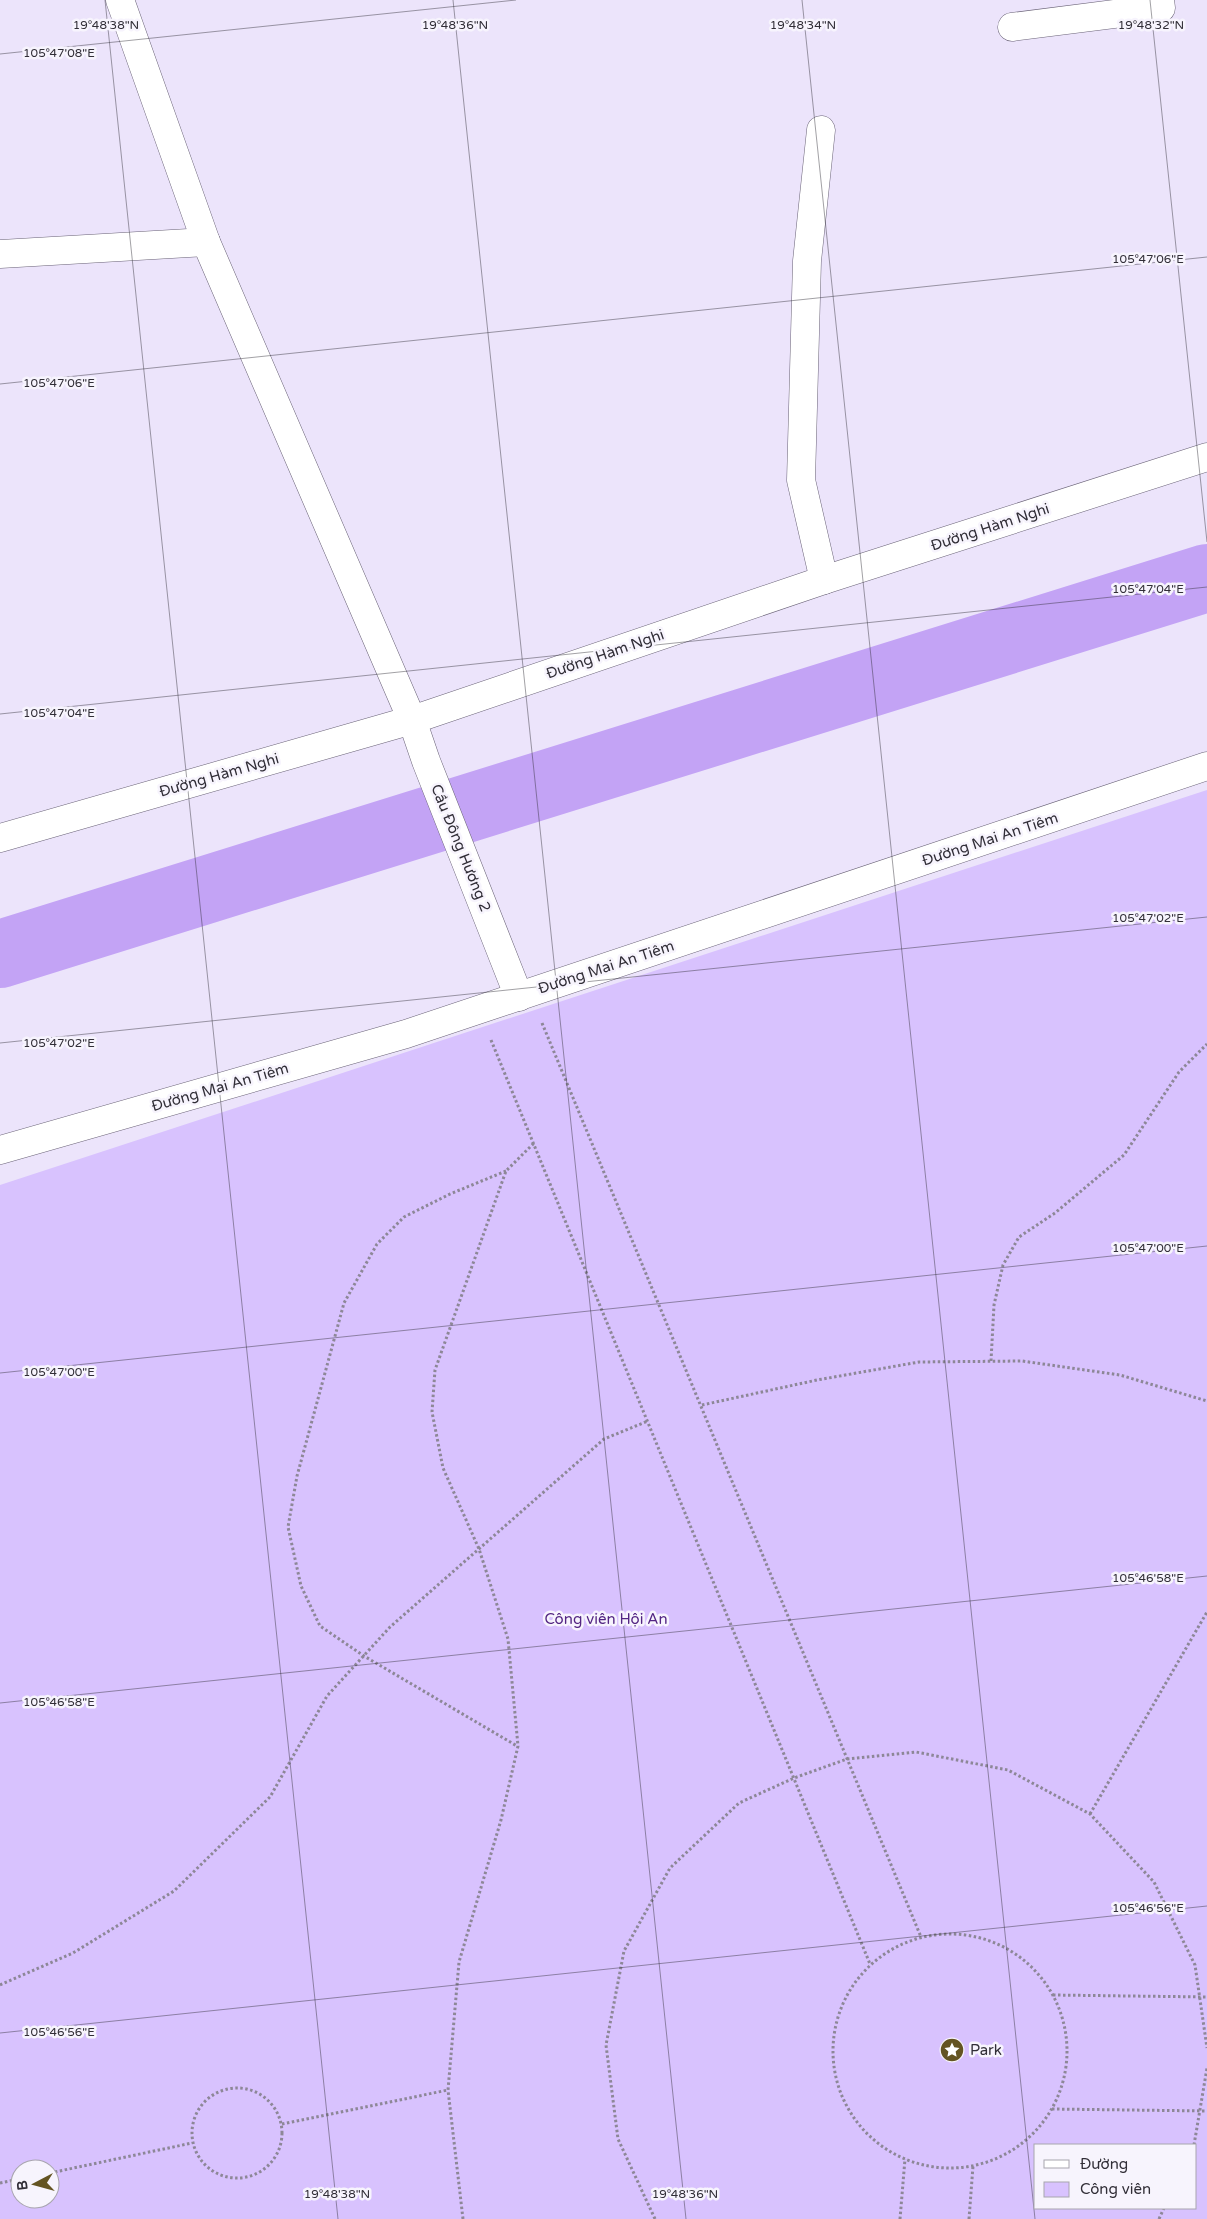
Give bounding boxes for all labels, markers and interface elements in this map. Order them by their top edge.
text: 19°48'38"N [73,18,139,32]
text: 19°48'36"N [422,18,488,32]
text: 19°48'34"N [770,18,836,32]
text: 19°48'32"N [1118,18,1184,32]
text: 105°47'08"E [23,46,95,60]
text: 105°47'06"E [1112,252,1184,266]
text: 105°47'06"E [23,376,95,390]
street label: Đường Hàm Nghi [928,499,1052,555]
text: 105°47'04"E [1112,582,1184,596]
street label: Đường Hàm Nghi [544,625,666,683]
text: 105°47'04"E [23,706,95,720]
street label: Đường Hàm Nghi [157,749,281,801]
street label: Cầu Đông Hương 2 [427,782,495,914]
street label: Đường Mai An Tiêm [920,809,1060,869]
text: 105°47'02"E [1112,911,1184,925]
street label: Đường Mai An Tiêm [536,937,676,997]
text: 105°47'02"E [23,1036,95,1050]
street label: Đường Mai An Tiêm [149,1059,291,1115]
text: 105°47'00"E [1112,1241,1184,1255]
text: 105°47'00"E [23,1365,95,1379]
text: 105°46'58"E [1112,1571,1184,1585]
park label: Công viên Hội An [544,1610,668,1628]
text: 105°46'58"E [23,1695,95,1709]
text: 105°46'56"E [1112,1901,1184,1915]
text: 105°46'56"E [23,2025,95,2039]
place icon: Park [939,2037,965,2063]
place label: Park [970,2041,1002,2059]
legend [1034,2144,1197,2209]
text: Đường [1080,2155,1128,2173]
north arrow [10,2159,60,2209]
text: B [14,2179,32,2191]
text: Công viên [1080,2180,1151,2198]
text: 19°48'38"N [304,2187,370,2201]
text: 19°48'36"N [652,2187,718,2201]

